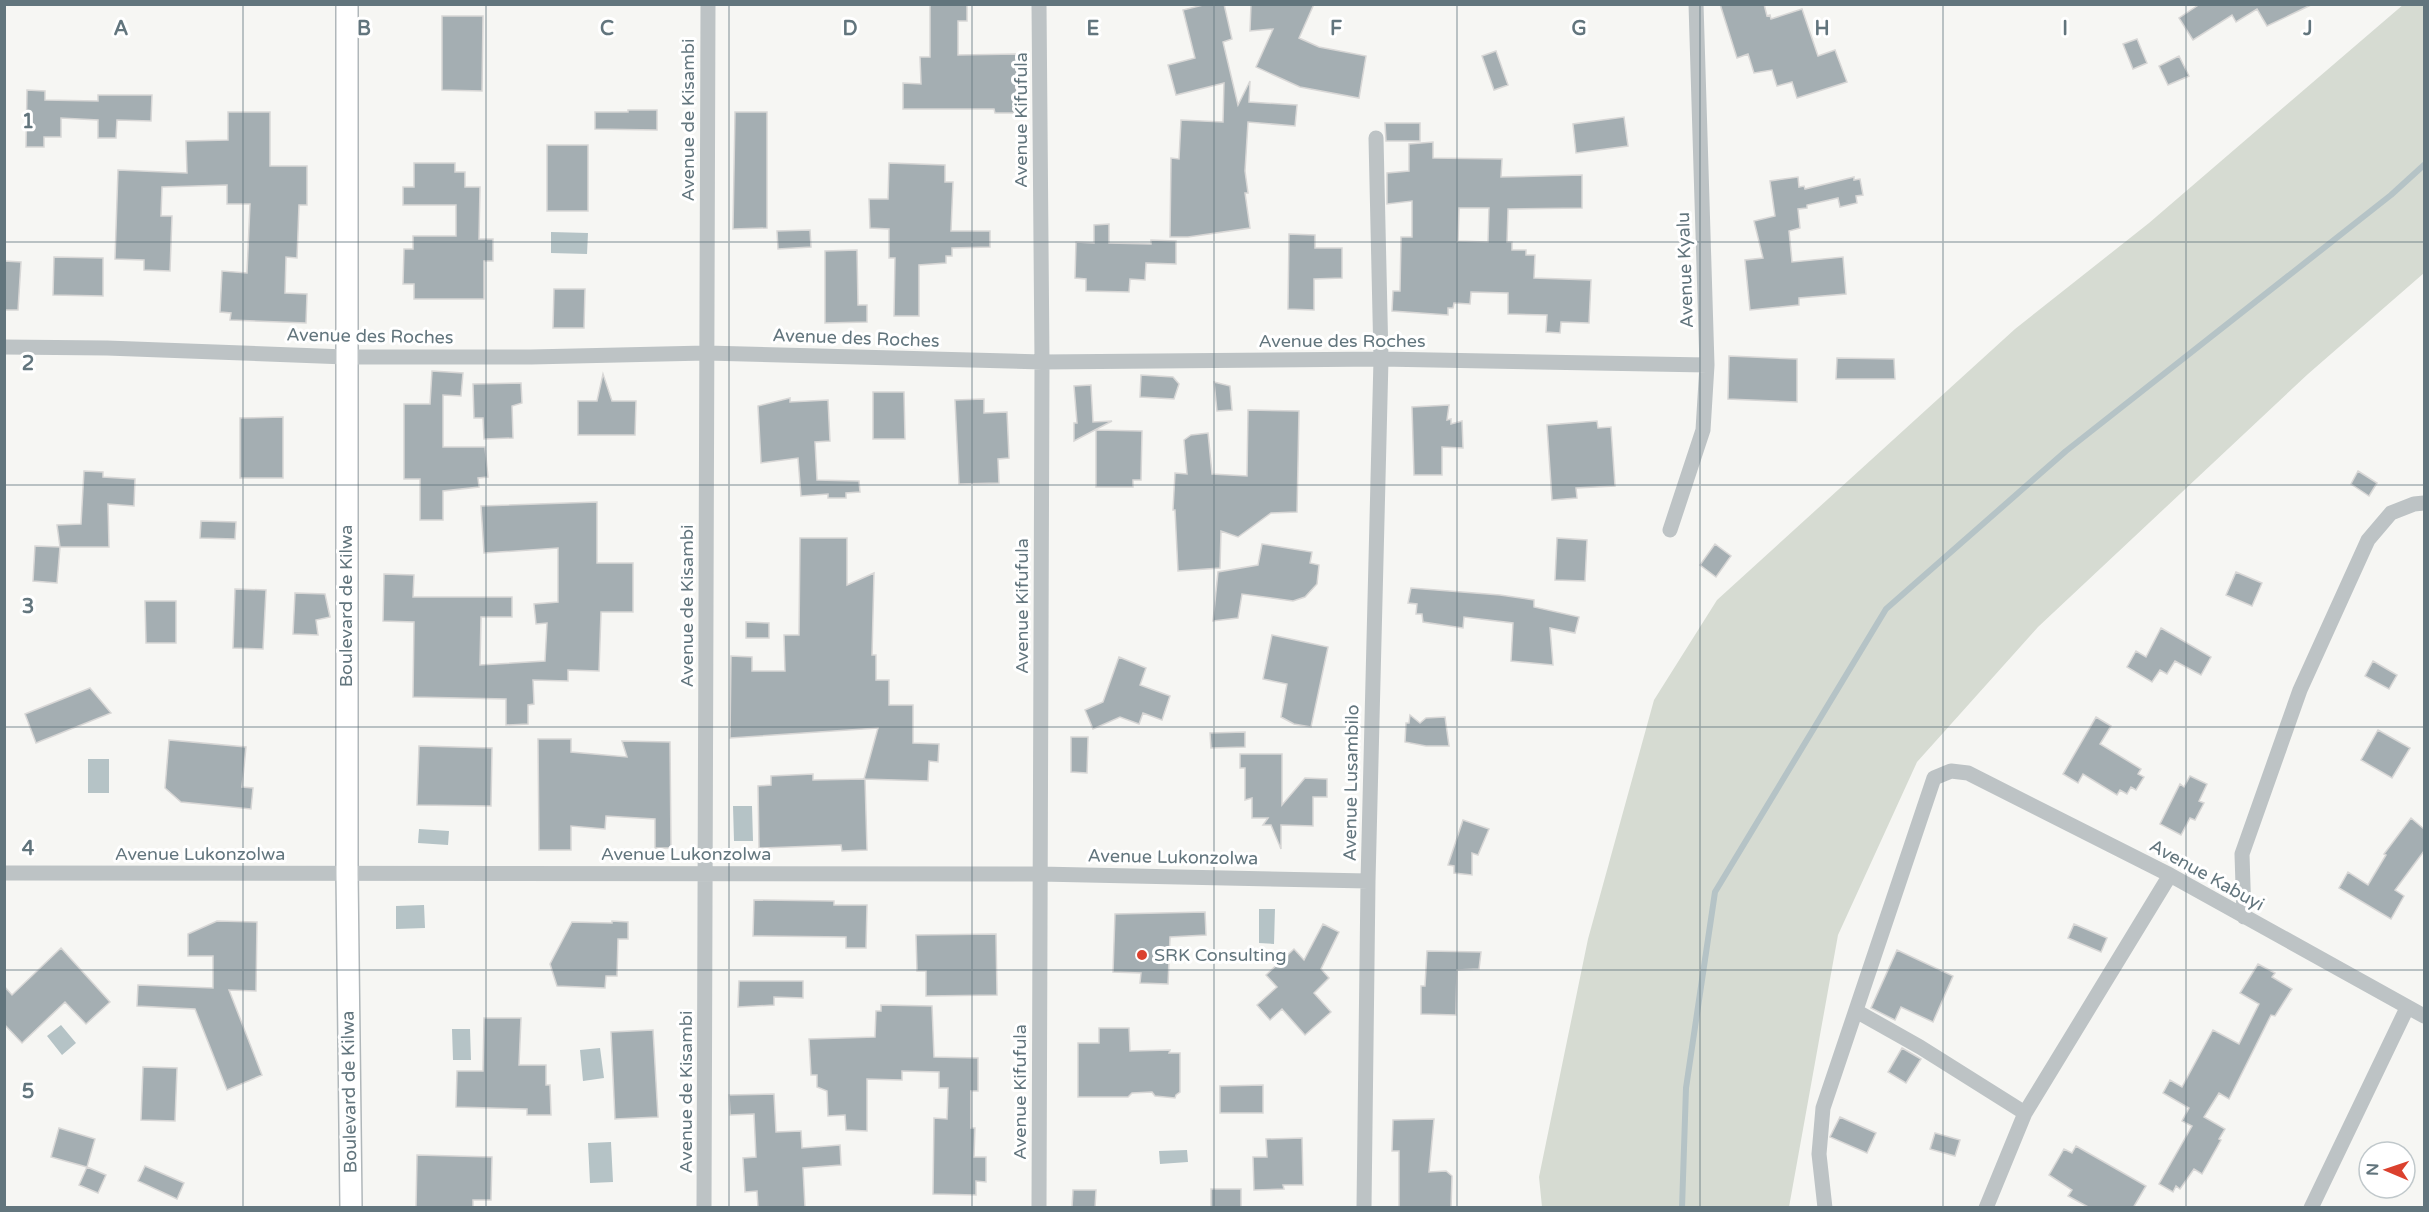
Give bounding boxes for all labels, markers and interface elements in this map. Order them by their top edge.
text: A [114,17,129,41]
text: B [357,17,371,41]
text: C [600,17,614,41]
text: D [842,17,858,41]
text: E [1087,17,1100,41]
text: F [1330,17,1342,41]
text: G [1571,17,1587,41]
text: H [1814,17,1830,41]
text: I [2062,17,2068,41]
text: J [2302,17,2313,41]
street label: Avenue de Kisambi [677,39,699,202]
street label: Avenue Kifufula [1010,52,1032,188]
text: 1 [22,110,34,134]
street label: Avenue Kyalu [1672,212,1698,328]
street label: Avenue des Roches [286,324,454,348]
street label: Avenue des Roches [772,324,940,352]
street label: Avenue des Roches [1258,330,1426,352]
text: 2 [22,352,34,376]
street label: Boulevard de Kilwa [335,525,357,687]
street label: Avenue de Kisambi [676,525,698,688]
street label: Avenue Kifufula [1011,538,1033,674]
text: 3 [22,595,34,619]
street label: Avenue Lusambilo [1339,704,1363,862]
street label: Avenue Kabuyi [2146,834,2268,916]
text: 4 [22,837,35,861]
street label: Avenue Lukonzolwa [115,843,285,865]
street label: Avenue Lukonzolwa [601,843,771,865]
street label: Avenue Lukonzolwa [1088,845,1258,869]
place label: SRK Consulting [1154,944,1287,966]
marker: SRK Consulting [1135,948,1149,962]
street label: Boulevard de Kilwa [337,1011,361,1173]
street label: Avenue de Kisambi [675,1011,697,1174]
street label: Avenue Kifufula [1009,1024,1031,1160]
text: 5 [22,1080,34,1104]
north arrow [2357,1140,2417,1200]
text: N [2363,1163,2383,1176]

